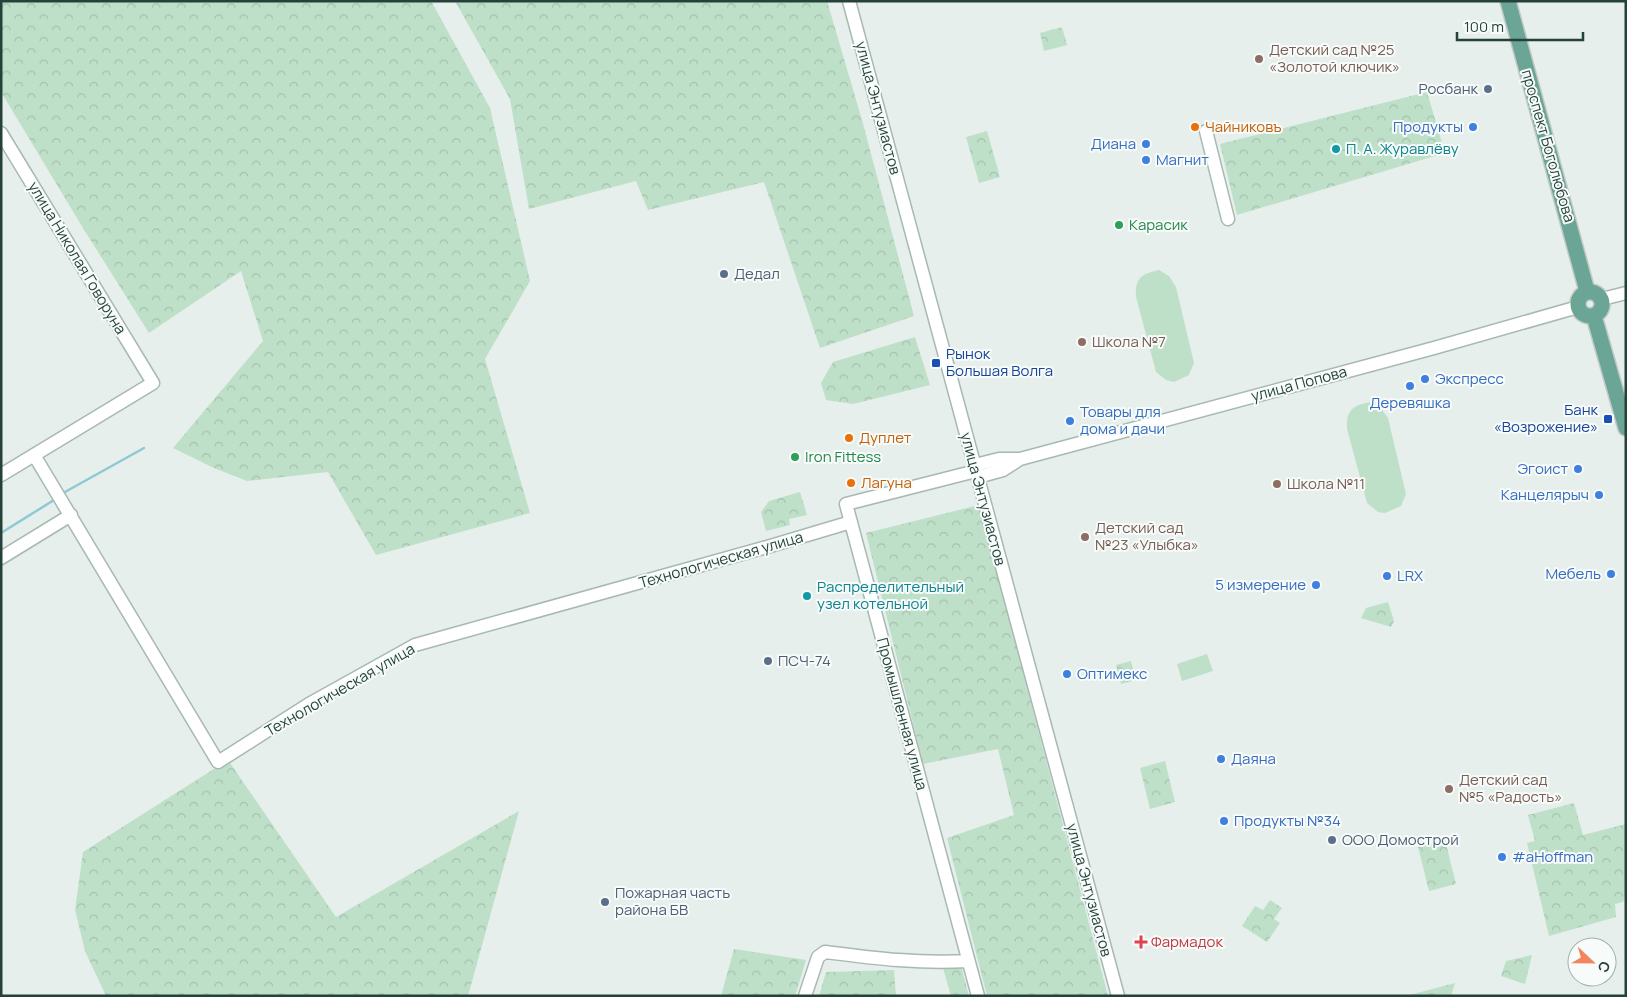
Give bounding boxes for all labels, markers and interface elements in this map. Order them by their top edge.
scale bar [1457,10,1583,42]
text: 100 m [1464,16,1504,37]
street label: улица Энтузиастов [851,39,906,177]
place label: Детский сад №25 «Золотой ключик» [1269,39,1400,77]
marker: Детский сад №25 «Золотой ключик» [1253,53,1265,65]
street label: проспект Боголюбова [1517,67,1580,225]
place label: Росбанк [1418,78,1479,99]
marker: Росбанк [1482,83,1494,95]
place label: Чайниковъ [1205,116,1282,137]
place label: Продукты [1393,116,1463,137]
marker: Чайниковъ [1189,121,1201,133]
marker: Продукты [1467,121,1479,133]
place label: Диана [1091,133,1136,154]
marker: Диана [1140,138,1152,150]
place label: П. А. Журавлёву [1346,138,1459,159]
marker: П. А. Журавлёву [1330,143,1342,155]
place label: Магнит [1156,149,1209,170]
marker: Магнит [1140,154,1152,166]
street label: улица Николая Говоруна [23,177,131,338]
place label: Карасик [1129,214,1188,235]
marker: Карасик [1113,219,1125,231]
place label: Дедал [734,263,780,284]
marker: Дедал [718,268,730,280]
place label: Школа №7 [1092,331,1166,352]
marker: Школа №7 [1076,336,1088,348]
place label: Рынок Большая Волга [946,343,1053,381]
marker: Рынок Большая Волга [930,357,942,369]
street label: улица Попова [1249,361,1349,406]
place label: Экспресс [1435,368,1504,389]
marker: Экспресс [1419,373,1431,385]
marker: Деревяшка [1404,380,1416,392]
place label: Деревяшка [1370,392,1450,413]
place label: Банк «Возрожение» [1494,399,1599,437]
place label: Товары для дома и дачи [1080,401,1165,439]
marker: Банк «Возрожение» [1602,413,1614,425]
marker: Товары для дома и дачи [1064,415,1076,427]
place label: Дуплет [859,427,912,448]
street label: улица Энтузиастов [956,430,1011,568]
marker: Дуплет [843,432,855,444]
place label: Iron Fittess [805,446,881,467]
marker: Iron Fittess [789,451,801,463]
place label: Эгоист [1518,458,1568,479]
marker: Эгоист [1572,463,1584,475]
place label: Лагуна [861,472,912,493]
place label: Школа №11 [1287,473,1365,494]
marker: Лагуна [845,477,857,489]
marker: Школа №11 [1271,478,1283,490]
place label: Канцелярыч [1501,484,1589,505]
marker: Канцелярыч [1593,489,1605,501]
place label: Детский сад №23 «Улыбка» [1095,517,1199,555]
street label: Технологическая улица [636,526,805,593]
marker: Детский сад №23 «Улыбка» [1079,531,1091,543]
place label: Мебель [1545,563,1601,584]
place label: LRX [1397,565,1423,586]
marker: Мебель [1605,568,1617,580]
marker: LRX [1381,570,1393,582]
place label: 5 измерение [1215,574,1306,595]
place label: Распределительный узел котельной [817,576,964,614]
marker: 5 измерение [1310,579,1322,591]
marker: Распределительный узел котельной [801,590,813,602]
street label: Промышленная улица [872,635,933,792]
street label: Технологическая улица [261,638,418,741]
place label: ПСЧ-74 [778,650,831,671]
marker: ПСЧ-74 [762,655,774,667]
place label: Оптимекс [1077,663,1147,684]
marker: Оптимекс [1061,668,1073,680]
place label: Даяна [1231,748,1276,769]
marker: Даяна [1215,753,1227,765]
place label: Детский сад №5 «Радость» [1459,769,1562,807]
marker: Детский сад №5 «Радость» [1443,783,1455,795]
place label: Продукты №34 [1234,810,1341,831]
marker: Продукты №34 [1218,815,1230,827]
street label: улица Энтузиастов [1062,821,1117,959]
place label: ООО Домострой [1342,829,1459,850]
marker: ООО Домострой [1326,834,1338,846]
place label: #aHoffman [1512,846,1593,867]
marker: #aHoffman [1496,851,1508,863]
place label: Пожарная часть района БВ [615,882,730,920]
marker: Пожарная часть района БВ [599,896,611,908]
place label: Фармадок [1151,931,1223,952]
marker: Фармадок [1135,936,1147,948]
north arrow [1567,937,1617,987]
text: С [1594,959,1615,975]

